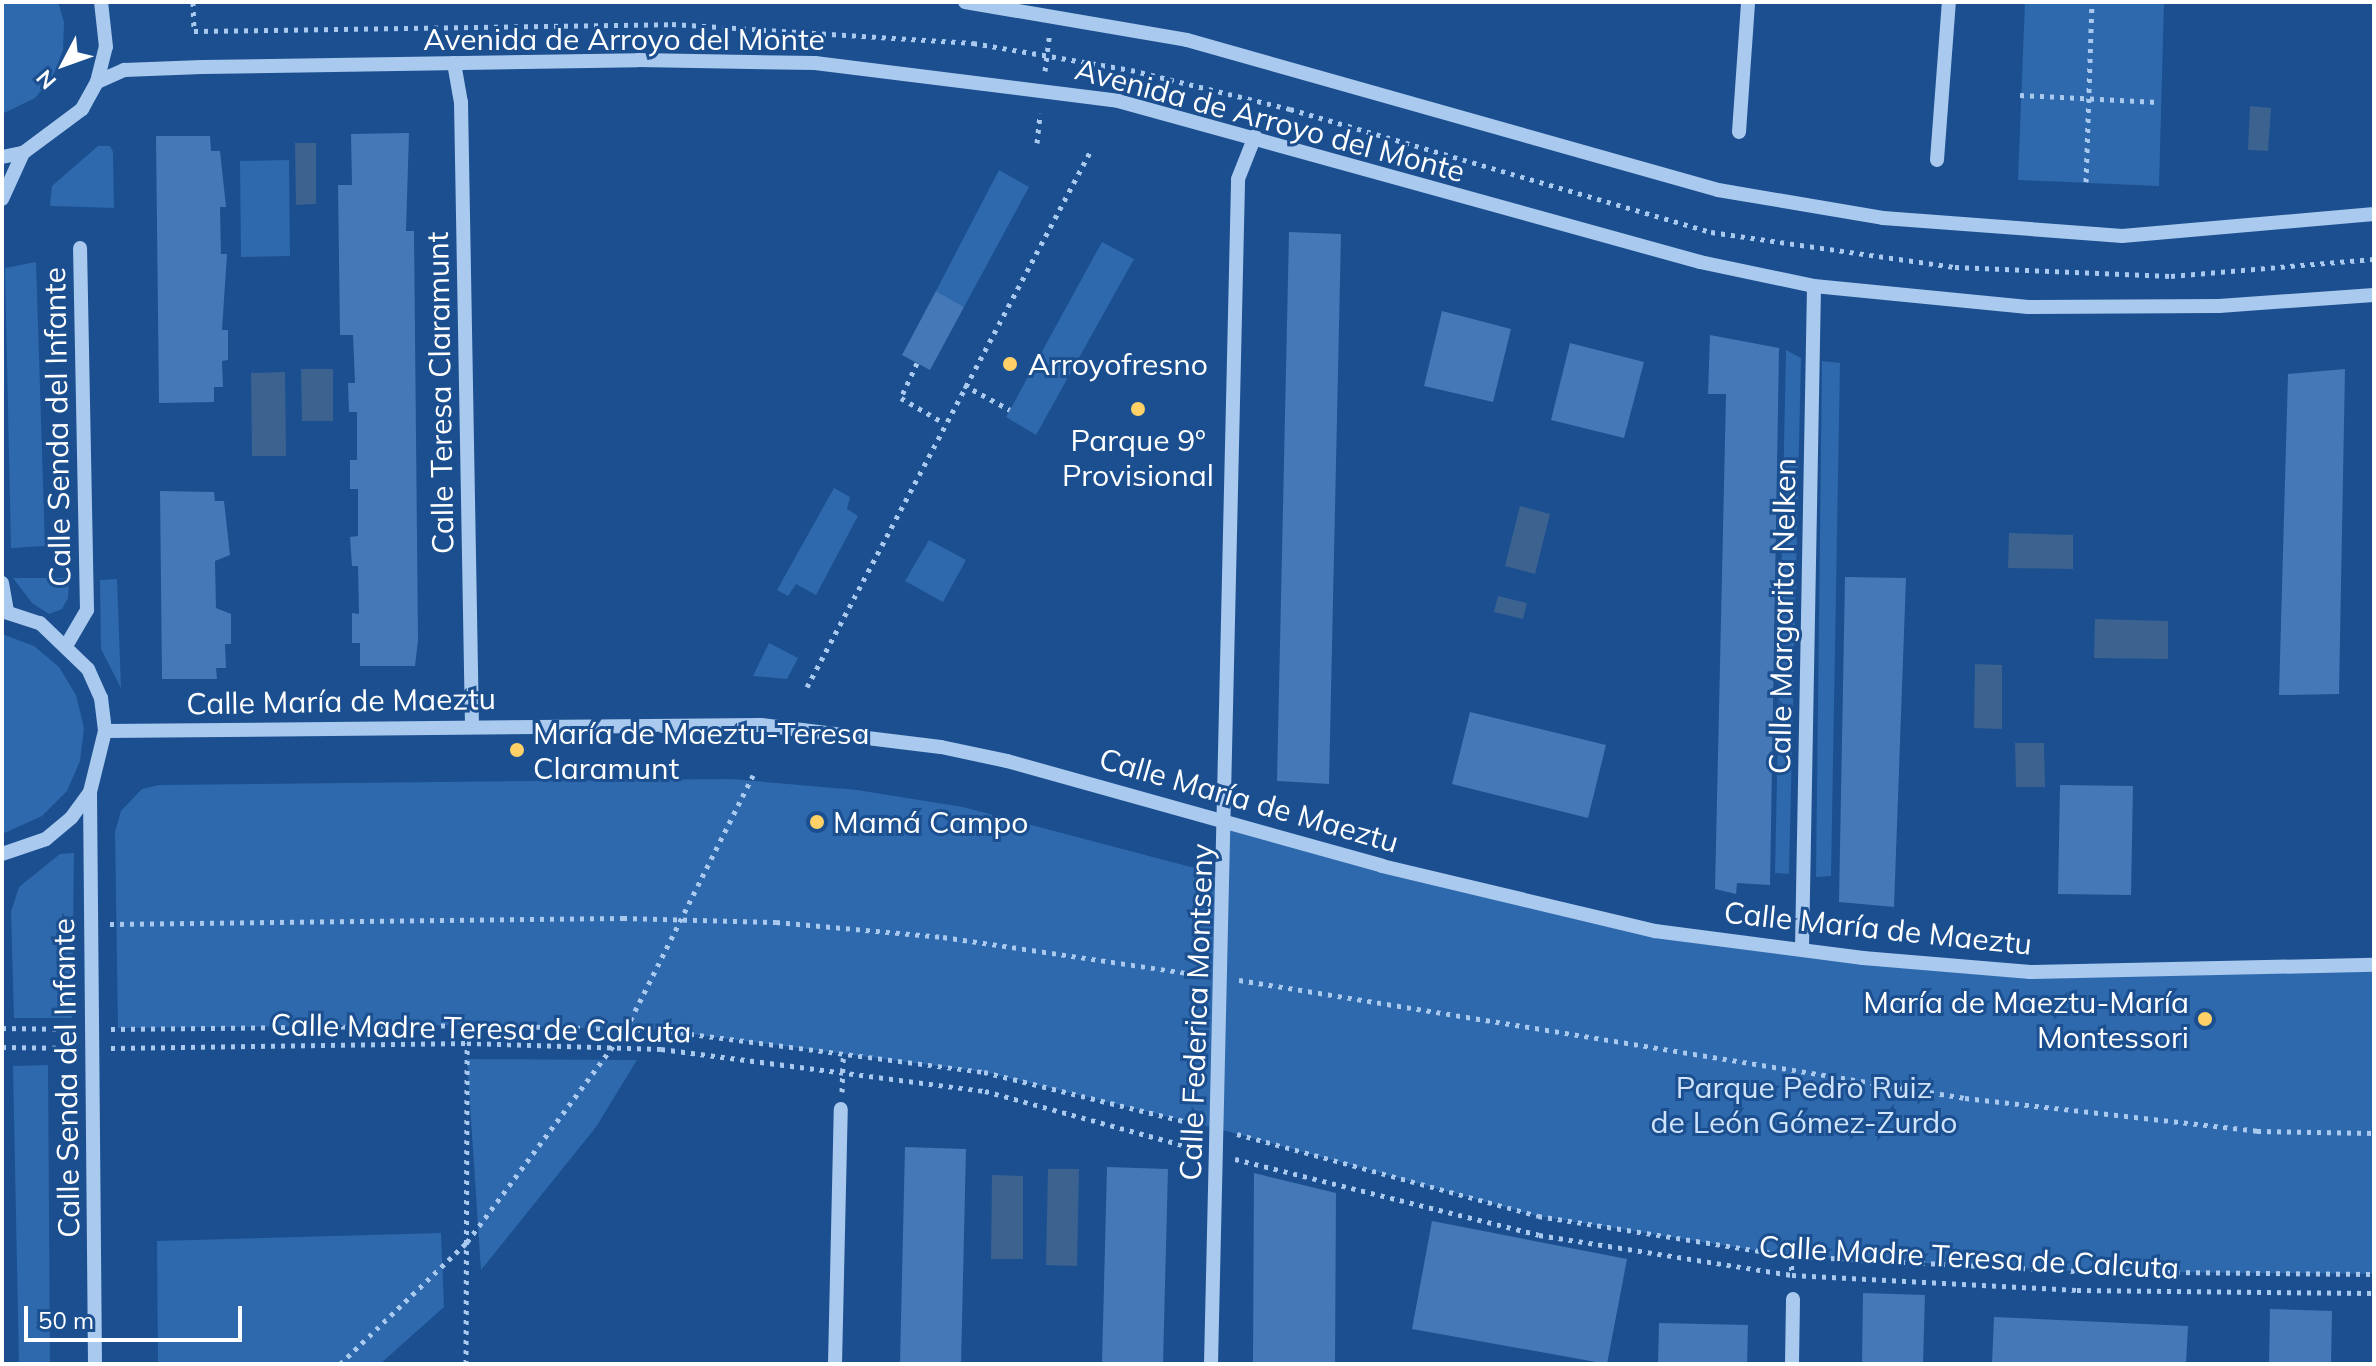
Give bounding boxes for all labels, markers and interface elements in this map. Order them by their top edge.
street label: Avenida de Arroyo del Monte [423,21,825,57]
north arrow [24,24,104,104]
street label: Avenida de Arroyo del Monte [1071,51,1469,189]
text: N [30,64,62,95]
street label: Calle Teresa Claramunt [419,231,461,555]
street label: Calle Senda del Infante [36,267,78,587]
place label: Arroyofresno [1028,346,1208,382]
marker: Arroyofresno [999,353,1021,375]
marker: Parque 9º Provisional [1129,400,1147,418]
place label: Parque 9º Provisional [1062,422,1214,492]
street label: Calle Margarita Nelken [1761,458,1803,774]
street label: Calle María de Maeztu [186,680,496,722]
place label: María de Maeztu-Teresa Claramunt [533,715,870,786]
street label: Calle María de Maeztu [1095,740,1403,860]
marker: María de Maeztu-Teresa Claramunt [508,741,526,759]
place label: Mamá Campo [833,804,1028,840]
marker: Mamá Campo [808,813,826,831]
street label: Calle Federica Montseny [1172,843,1220,1181]
street label: Calle María de Maeztu [1722,894,2034,962]
street label: Calle Senda del Infante [45,918,87,1238]
place label: María de Maeztu-María Montessori [1863,984,2189,1054]
street label: Calle Madre Teresa de Calcuta [270,1006,692,1050]
marker: María de Maeztu-María Montessori [2196,1010,2214,1028]
park label: Parque Pedro Ruiz de León Gómez-Zurdo [1651,1069,1957,1140]
street label: Calle Madre Teresa de Calcuta [1758,1228,2180,1286]
scale bar [28,1290,246,1340]
text: 50 m [38,1305,94,1335]

